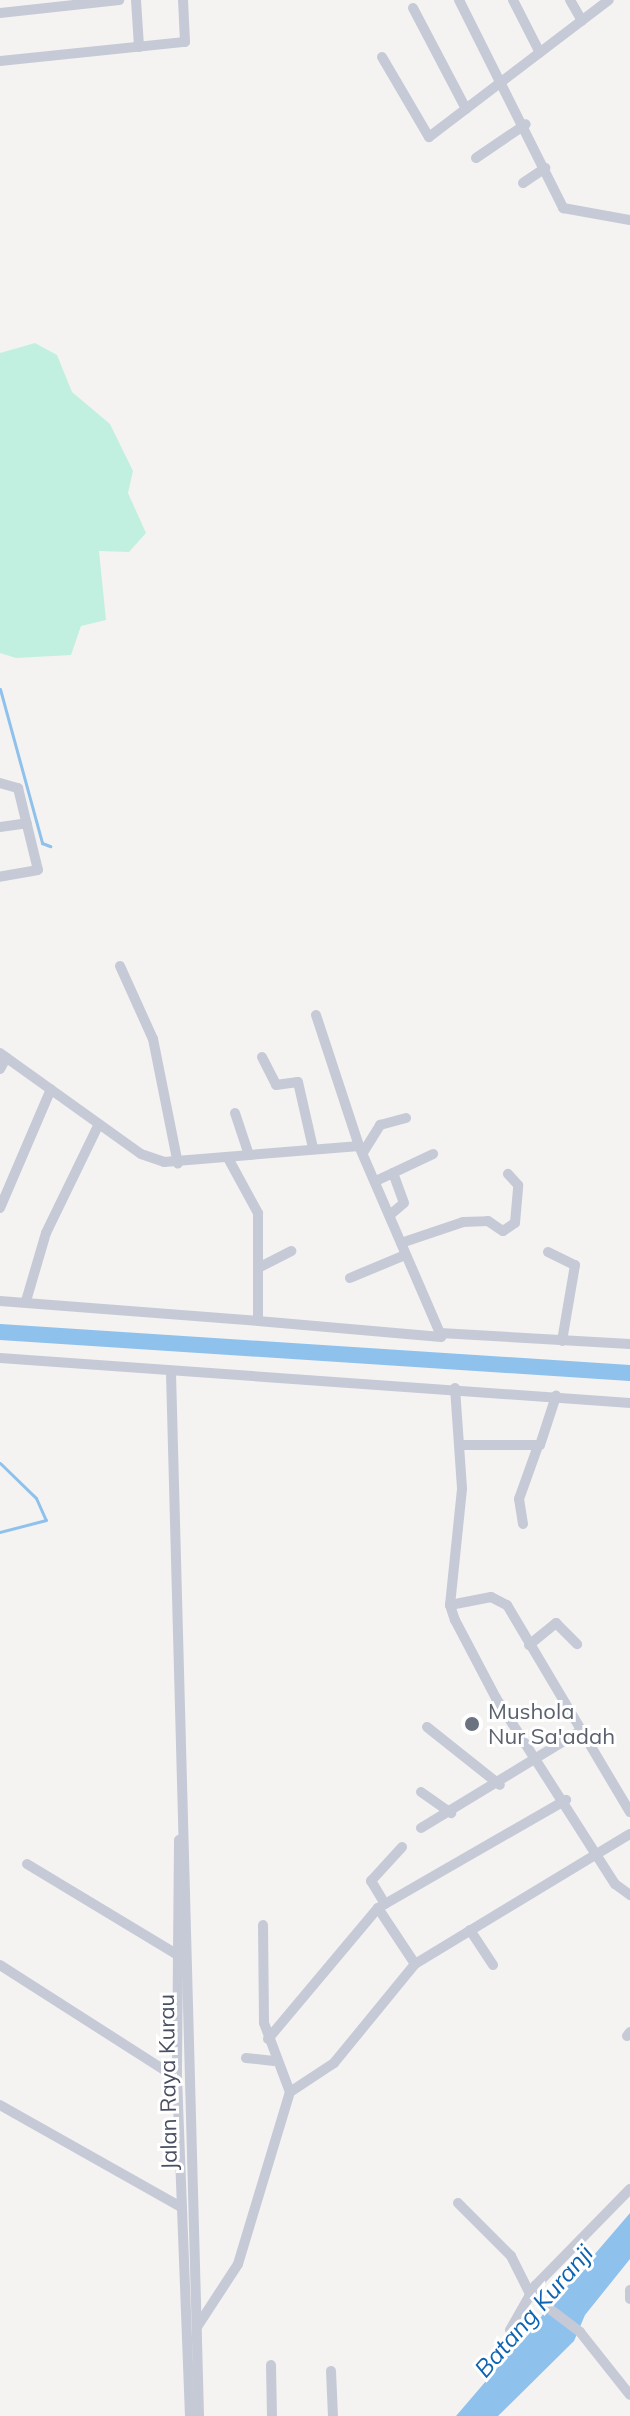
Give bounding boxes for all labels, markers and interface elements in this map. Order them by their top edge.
place label: Mushola Nur Sa'adah [488,1698,615,1750]
marker: Mushola Nur Sa'adah [463,1715,481,1733]
street label: Jalan Raya Kurau [153,1994,183,2170]
water label: Batang Kuranji [469,2239,599,2383]

